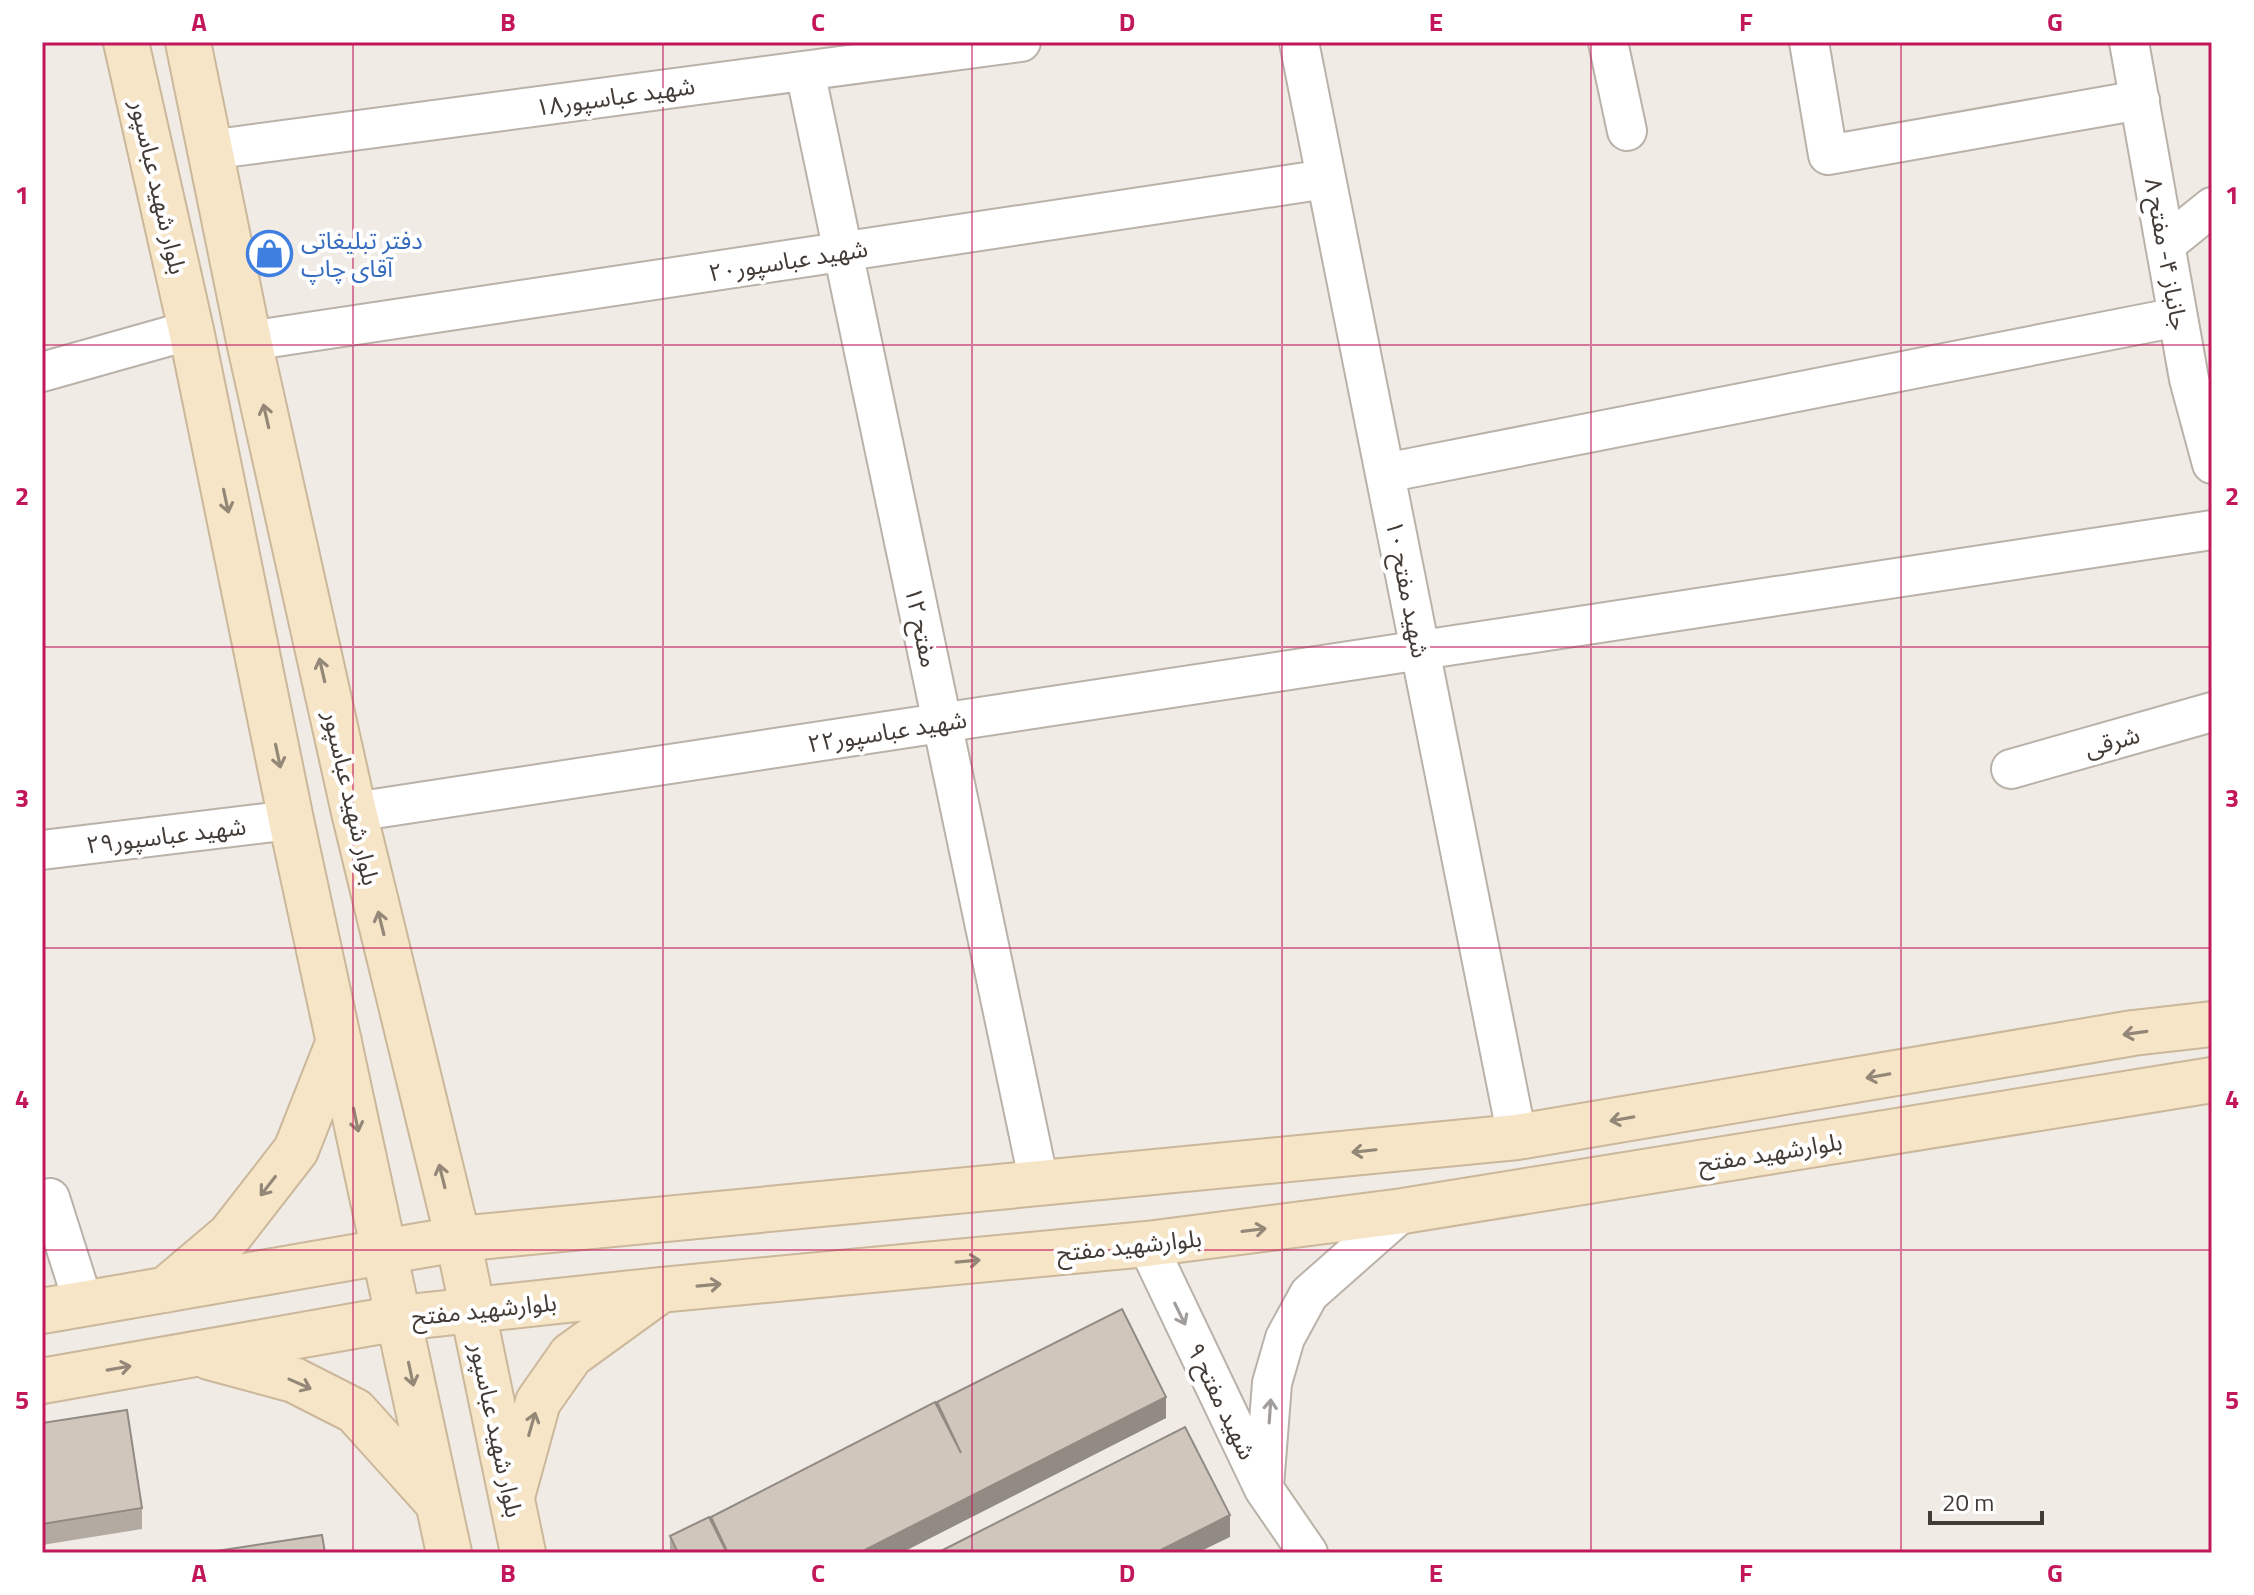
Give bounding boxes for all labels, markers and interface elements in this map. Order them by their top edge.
text: A [191,2,207,41]
text: B [500,2,516,41]
text: C [811,2,825,41]
text: D [1119,2,1135,41]
text: E [1429,2,1443,41]
text: F [1739,2,1753,41]
text: G [2047,2,2063,41]
street label: شهید عباسپور۱۸ [533,67,697,125]
street label: بلوار شهید عباسپور [121,95,197,278]
text: 1 [15,175,29,214]
street label: جانباز ۴- مفتح ۸ [2136,175,2198,333]
text: 1 [2225,175,2239,214]
place label: دفتر تبلیغاتی آقای چاپ [301,222,423,286]
shop icon: دفتر تبلیغاتی آقای چاپ [246,230,294,278]
street label: شهید عباسپور۲۰ [706,230,870,290]
one-way arrow [258,403,273,429]
text: 2 [15,476,29,515]
text: 2 [2225,476,2239,515]
one-way arrow [219,488,234,514]
street label: شهید مفتح ۱۰ [1377,517,1439,661]
street label: مفتح ۱۲ [896,583,948,671]
one-way arrow [314,657,329,683]
street label: شهید عباسپور۲۲ [805,701,969,761]
street label: بلوار شهید عباسپور [314,706,390,889]
street label: شرقی [2080,716,2144,766]
one-way arrow [271,743,286,768]
text: 3 [15,778,29,817]
text: 3 [2225,778,2239,817]
street label: شهید عباسپور۲۹ [84,807,248,863]
one-way arrow [373,911,388,936]
one-way arrow [2122,1026,2148,1041]
one-way arrow [1866,1069,1891,1084]
text: 4 [15,1079,29,1118]
text: 4 [2225,1079,2239,1118]
one-way arrow [349,1106,364,1132]
one-way arrow [1610,1112,1635,1127]
street label: بلوارشهید مفتح [1695,1123,1845,1181]
one-way arrow [1351,1144,1378,1159]
one-way arrow [434,1163,449,1189]
one-way arrow [259,1175,277,1196]
street label: بلوارشهید مفتح [1055,1219,1203,1271]
one-way arrow [1240,1223,1267,1238]
one-way arrow [954,1253,981,1268]
one-way arrow [695,1278,722,1293]
street label: بلوارشهید مفتح [410,1283,558,1335]
one-way arrow [1173,1302,1188,1326]
street label: شهید مفتح ۹ [1178,1336,1266,1466]
street label: بلوار شهید عباسپور [461,1338,533,1521]
one-way arrow [106,1360,131,1375]
one-way arrow [404,1361,419,1386]
one-way arrow [288,1378,312,1393]
text: 5 [15,1380,29,1419]
text: 5 [2225,1380,2239,1419]
one-way arrow [1263,1398,1278,1425]
one-way arrow [525,1412,540,1438]
scale bar [1930,1475,2042,1525]
text: 20 m [1942,1484,1994,1520]
text: A [191,1553,207,1592]
text: B [500,1553,516,1592]
text: C [811,1553,825,1592]
text: D [1119,1553,1135,1592]
text: E [1429,1553,1443,1592]
text: F [1739,1553,1753,1592]
text: G [2047,1553,2063,1592]

